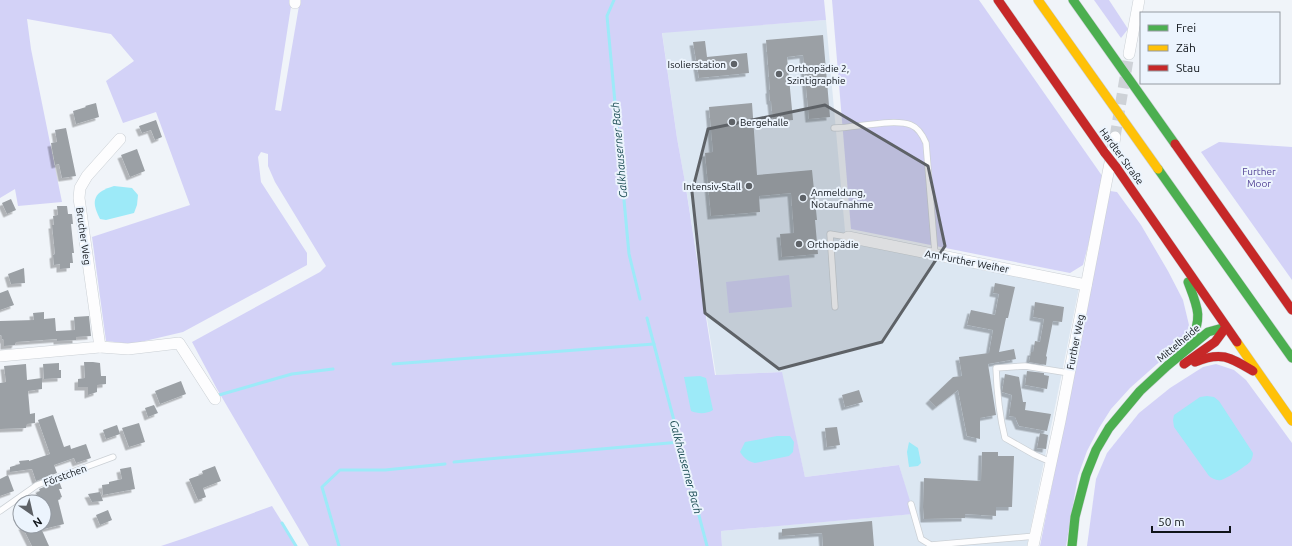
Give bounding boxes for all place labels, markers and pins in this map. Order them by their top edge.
place label: Isolierstation [668,59,726,70]
marker: Isolierstation [729,59,739,69]
place label: Orthopädie 2, Szintigraphie [787,63,849,86]
marker: Orthopädie 2, Szintigraphie [774,69,784,79]
marker: Bergehalle [727,117,737,127]
place label: Bergehalle [740,117,789,128]
place label: Intensiv-Stall [684,181,741,192]
marker: Intensiv-Stall [744,181,754,191]
place label: Anmeldung, Notaufnahme [811,187,873,210]
marker: Anmeldung, Notaufnahme [798,193,808,203]
marker: Orthopädie [794,239,804,249]
place label: Orthopädie [807,239,859,250]

